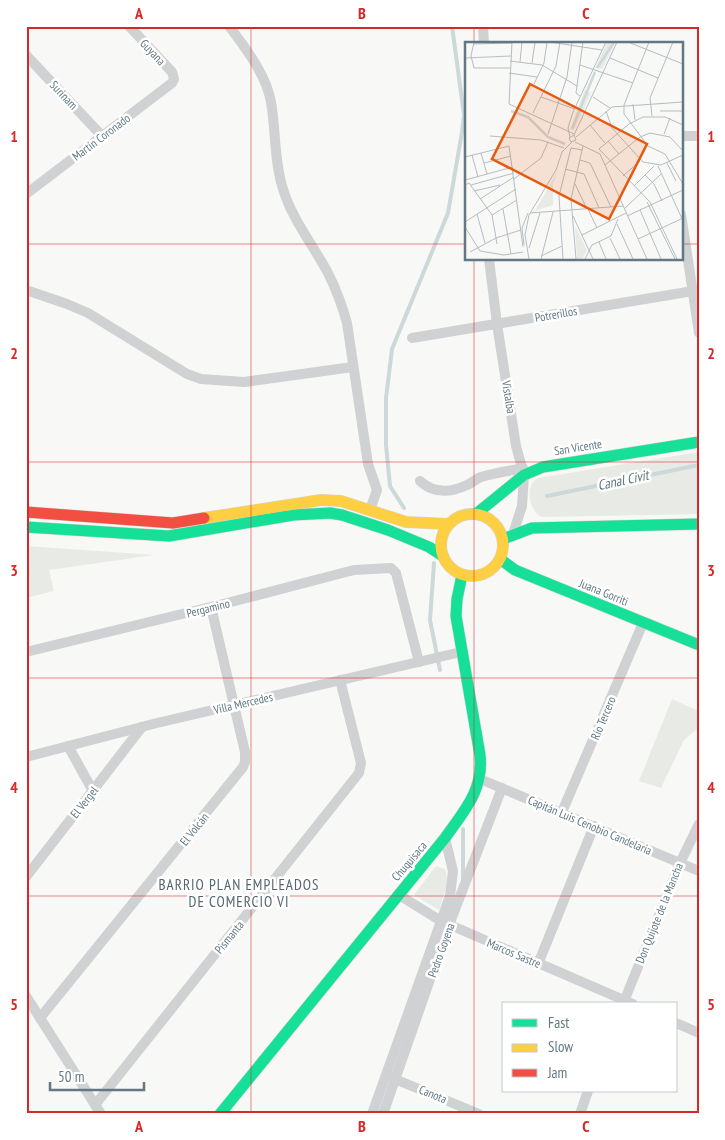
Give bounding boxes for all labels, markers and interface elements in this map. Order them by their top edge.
text: A [134,3,144,23]
text: B [358,3,366,23]
text: C [582,3,590,23]
street label: Guyana [137,36,169,68]
inset map [465,42,682,260]
street label: Surinam [47,77,81,113]
street label: Martín Coronado [69,110,133,164]
text: 1 [10,126,18,146]
text: 1 [707,126,715,146]
street label: Potrerillos [534,303,578,325]
text: 2 [10,343,18,363]
text: 2 [707,343,715,363]
street label: Vistalba [499,378,519,415]
street label: San Vicente [553,436,603,458]
water label: Canal Civit [596,465,652,494]
text: 3 [10,560,18,580]
text: 3 [707,560,715,580]
street label: Juana Gorriti [576,575,631,609]
street label: Pergamino [185,595,231,621]
street label: Villa Mercedes [211,689,274,717]
street label: Río Tercero [587,694,619,742]
text: 4 [10,777,18,797]
text: 4 [707,777,715,797]
street label: El Vergel [67,783,101,821]
street label: Capitán Luis Cenobio Candelaria [526,792,654,858]
street label: El Volcán [176,810,212,848]
street label: Chuquisaca [388,838,430,884]
street label: Don Quijote de la Mancha [632,860,686,965]
district label: BARRIO PLAN EMPLEADOS DE COMERCIO VI [159,875,319,911]
street label: Pismanta [211,917,247,957]
street label: Pedro Goyena [424,921,458,979]
street label: Marcos Sastre [485,935,543,971]
text: 5 [10,994,18,1014]
text: 5 [707,994,715,1014]
legend [502,1002,678,1092]
text: Fast [548,1013,569,1032]
text: Slow [548,1037,573,1056]
scale bar [50,1060,144,1092]
text: Jam [547,1063,567,1082]
text: 50 m [58,1067,84,1086]
street label: Canota [417,1082,449,1106]
text: A [134,1116,144,1136]
text: B [358,1116,366,1136]
text: C [582,1116,590,1136]

